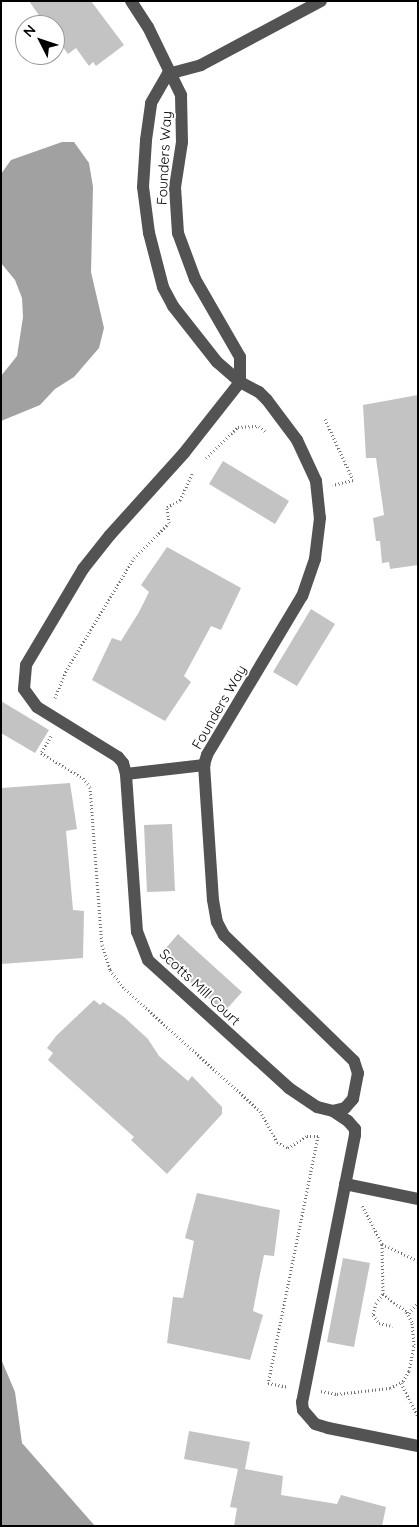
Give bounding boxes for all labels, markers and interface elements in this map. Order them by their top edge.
north arrow [15,15,65,65]
text: N [19,21,40,41]
street label: Founders Way [153,111,175,205]
street label: Founders Way [188,662,250,752]
street label: Scotts Mill Court [156,945,244,1029]

